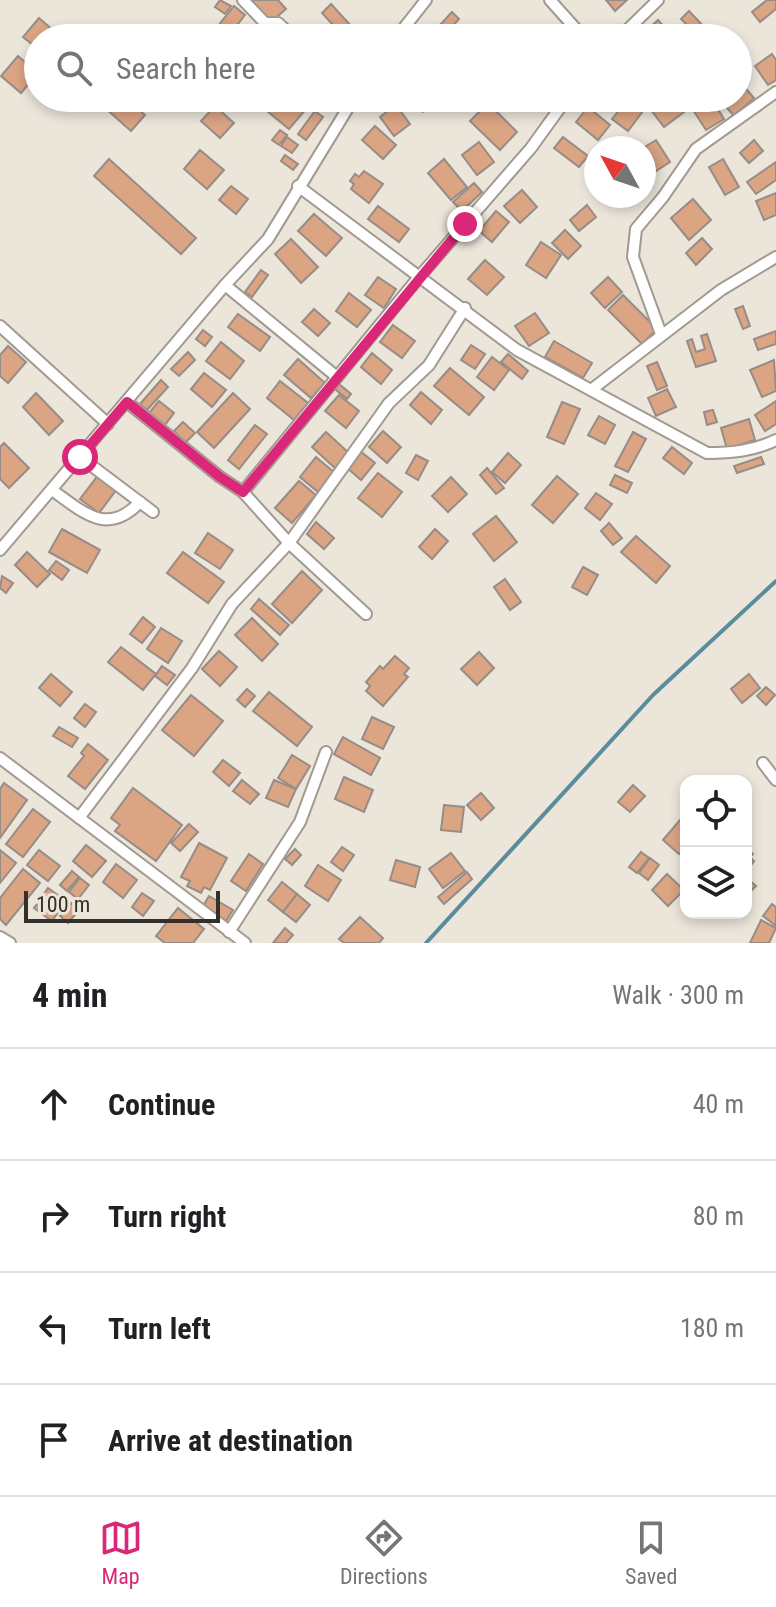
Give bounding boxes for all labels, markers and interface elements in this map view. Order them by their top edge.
search box [24,24,752,112]
icon: search [52,46,96,90]
text: Search here [116,51,256,86]
north arrow [584,136,656,208]
route end [447,206,483,242]
route start [62,439,98,475]
map controls [680,775,752,919]
button: locate [680,775,752,847]
button: layers [680,847,752,919]
scale bar [24,887,220,923]
text: 100 m [36,892,90,917]
text: 4 min [32,975,108,1015]
text: Walk · 300 m [612,980,744,1010]
icon: ahead [32,1082,76,1126]
text: Continue [108,1087,215,1122]
text: 40 m [693,1089,744,1119]
icon: right [32,1194,76,1238]
text: Turn right [108,1199,226,1234]
text: 80 m [693,1201,744,1231]
icon: left [32,1306,76,1350]
text: Turn left [108,1311,211,1346]
text: 180 m [680,1313,744,1343]
icon: arrive [32,1418,76,1462]
text: Arrive at destination [108,1423,353,1458]
tab: Map [99,1516,143,1589]
tab: Directions [340,1516,428,1589]
tab: Saved [625,1516,677,1589]

